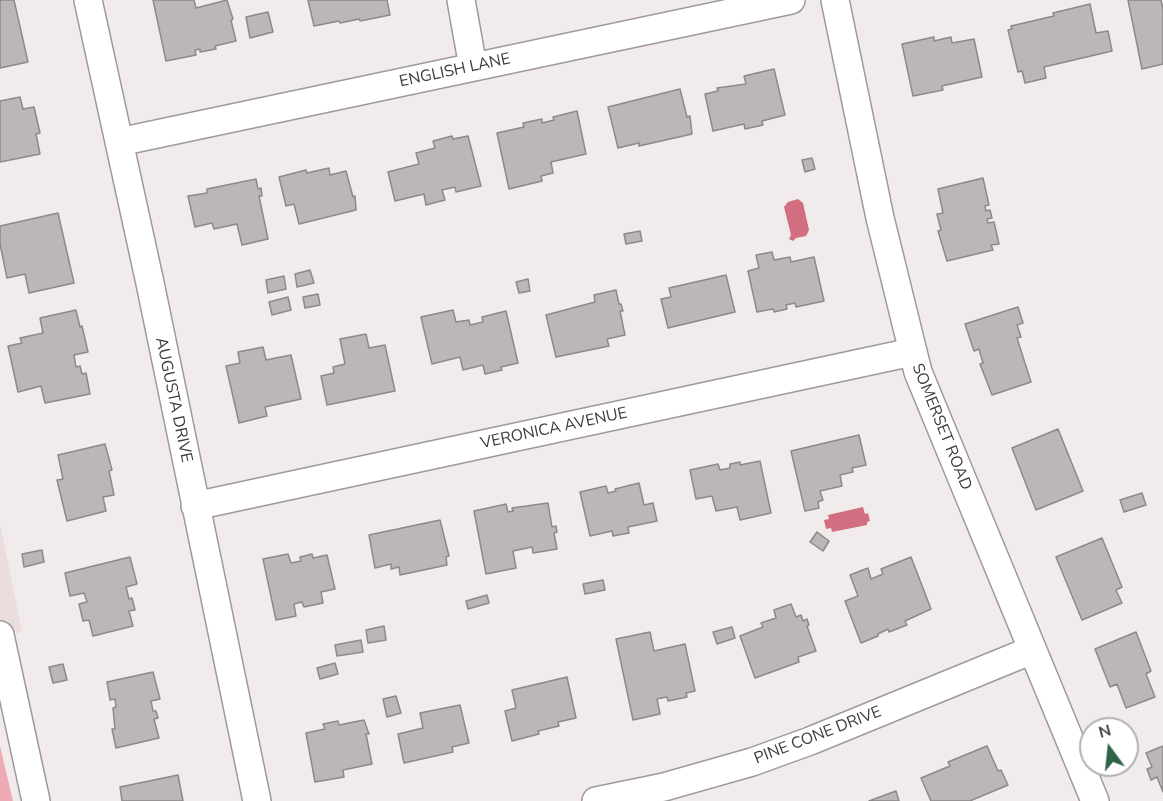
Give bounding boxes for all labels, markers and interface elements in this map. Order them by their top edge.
street label: ENGLISH LANE [398,50,512,92]
street label: AUGUSTA DRIVE [150,336,196,464]
street label: SOMERSET ROAD [907,361,975,493]
street label: VERONICA AVENUE [479,404,629,454]
street label: PINE CONE DRIVE [752,703,884,769]
north arrow [1079,717,1139,777]
text: N [1096,719,1113,744]

